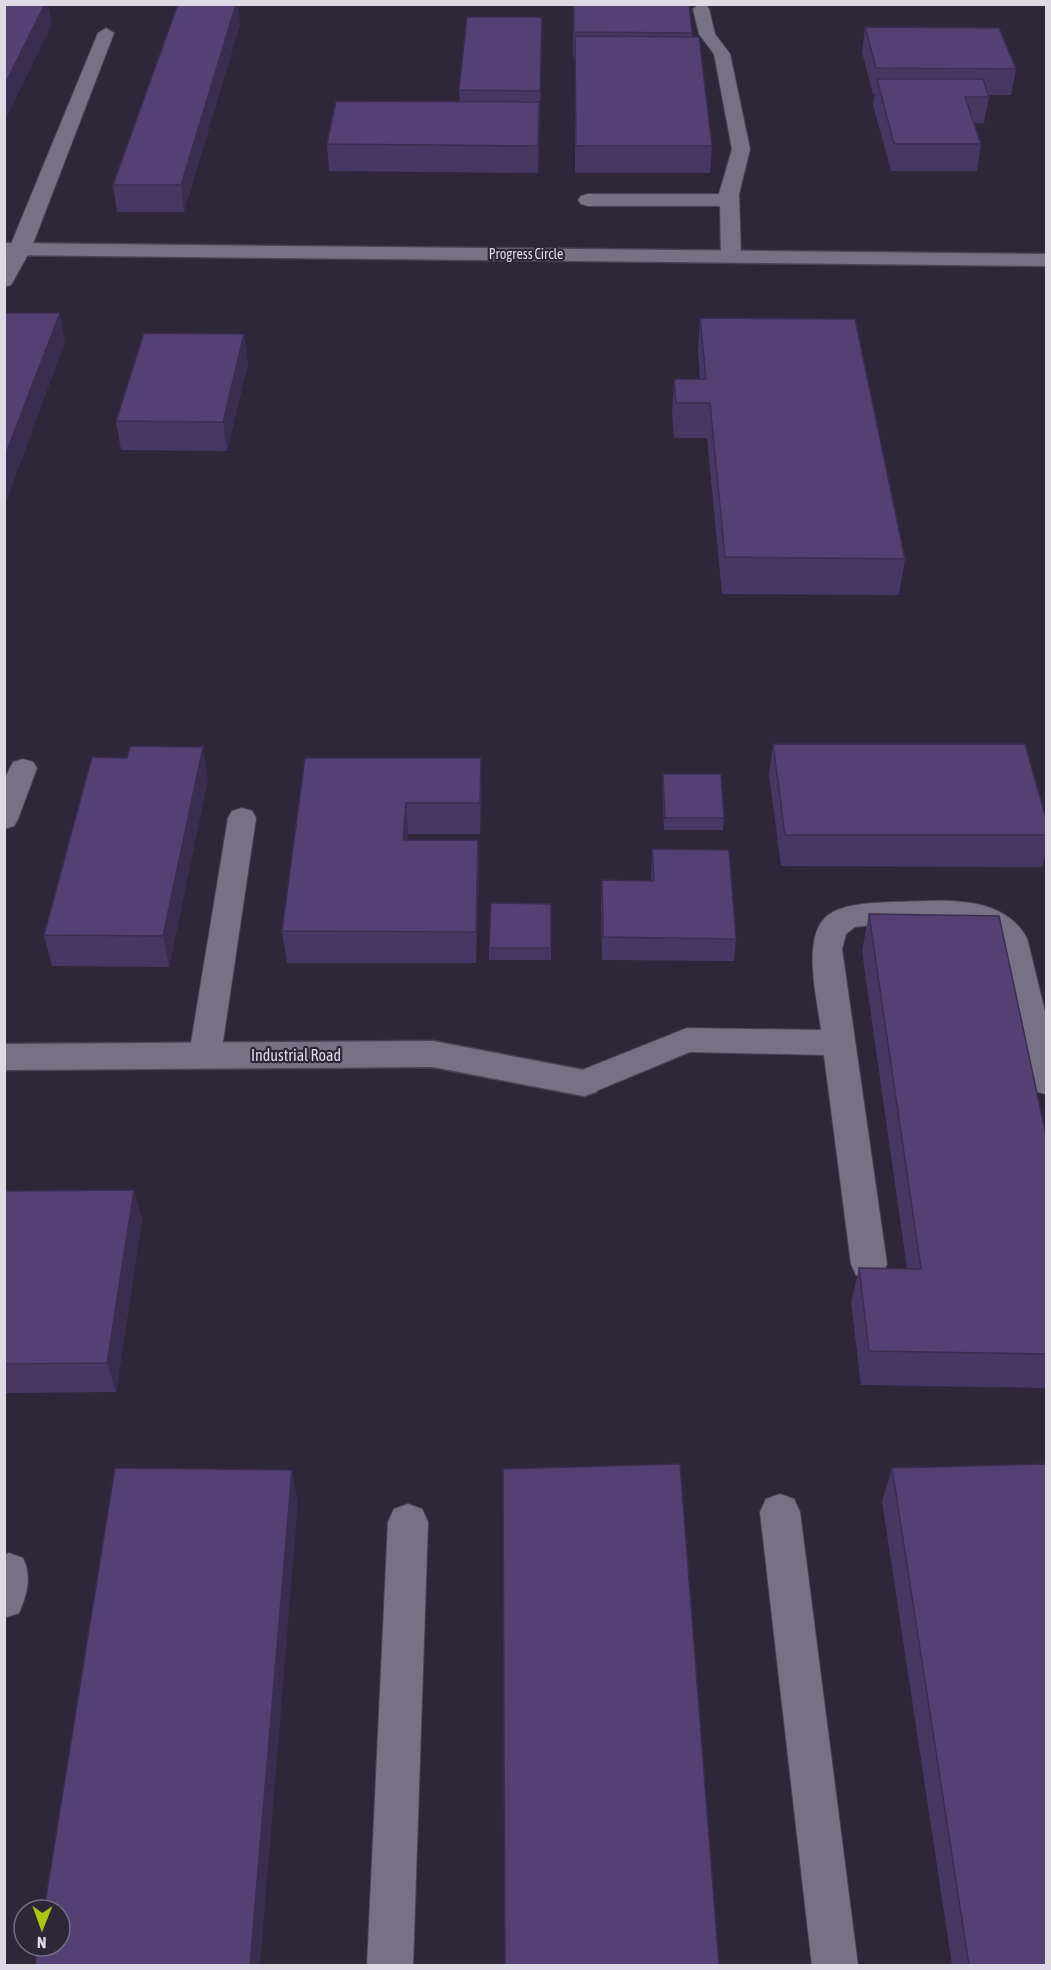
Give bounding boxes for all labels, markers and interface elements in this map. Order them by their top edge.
street label: Progress Circle [489,246,563,262]
street label: Industrial Road [251,1046,341,1064]
north arrow [12,1898,72,1958]
text: N [37,1934,47,1952]

